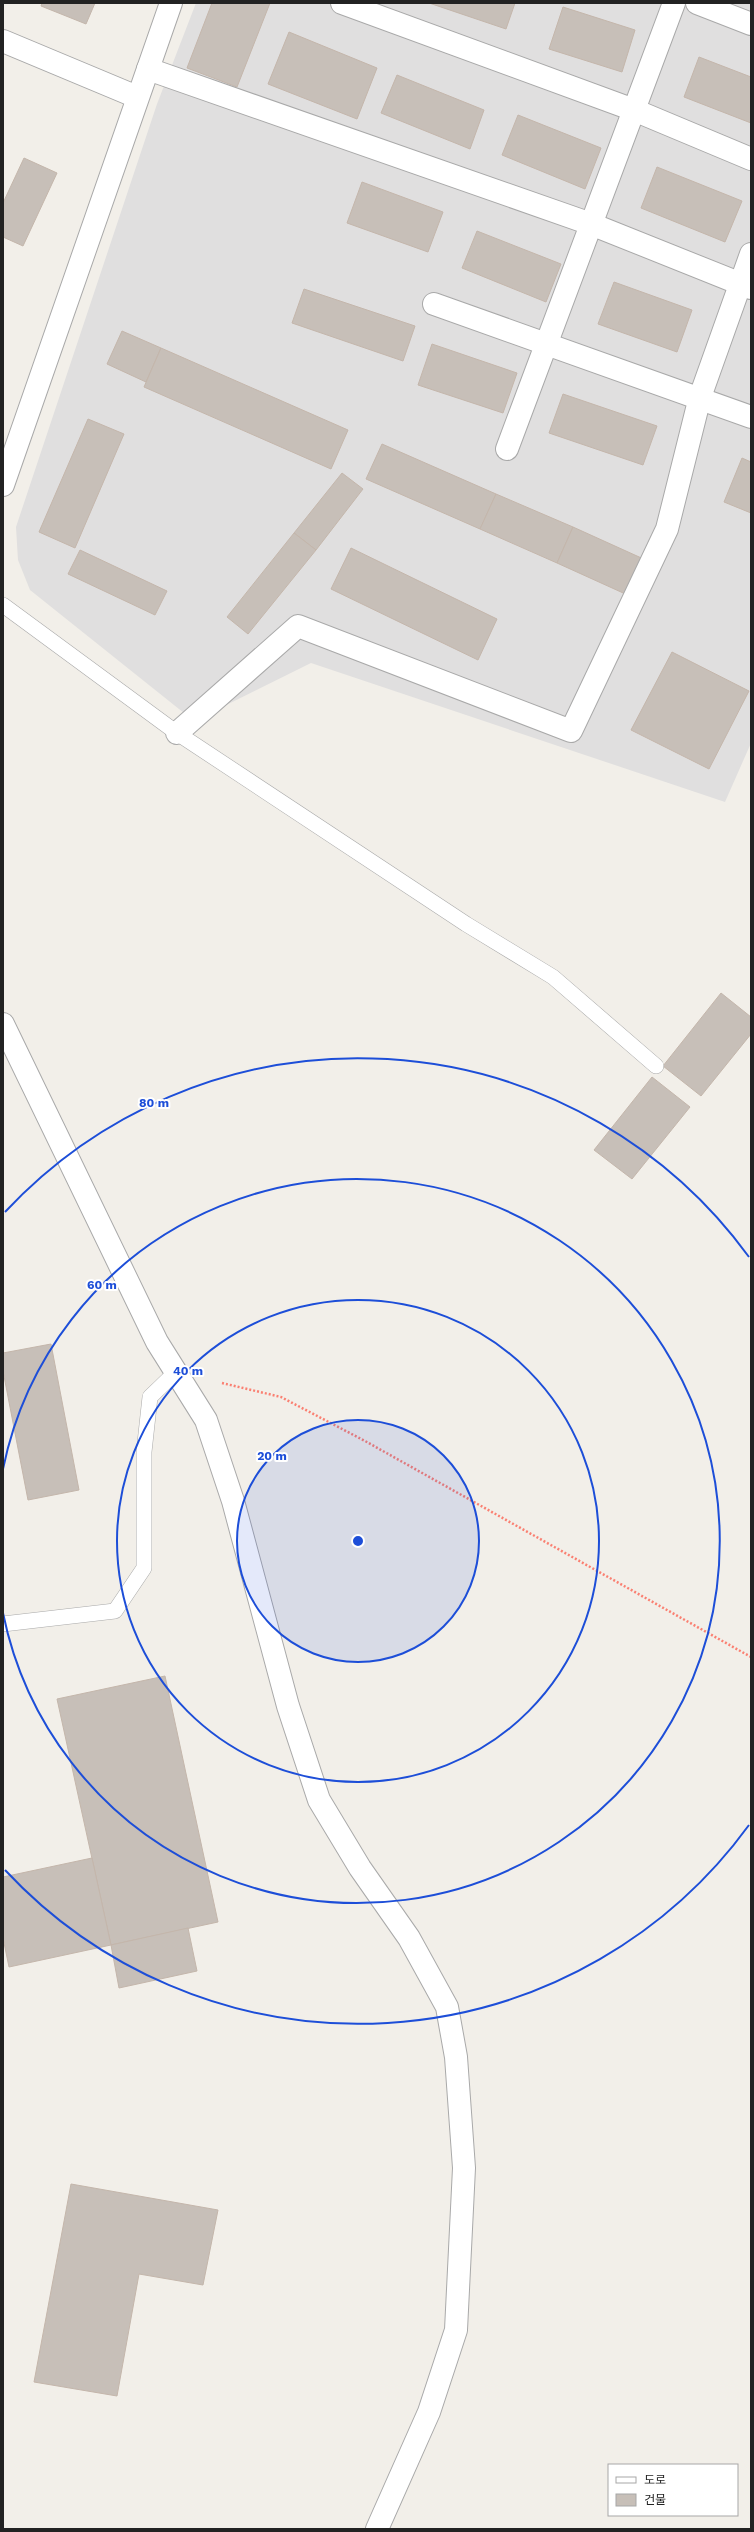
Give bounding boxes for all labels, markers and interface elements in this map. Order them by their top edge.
text: 80 m [139,1096,169,1110]
text: 60 m [87,1278,117,1292]
text: 40 m [173,1364,203,1378]
text: 20 m [257,1449,287,1463]
centre of rings [351,1534,365,1548]
legend [608,2464,738,2516]
text: 도로 [644,2473,666,2487]
text: 건물 [644,2493,666,2507]

